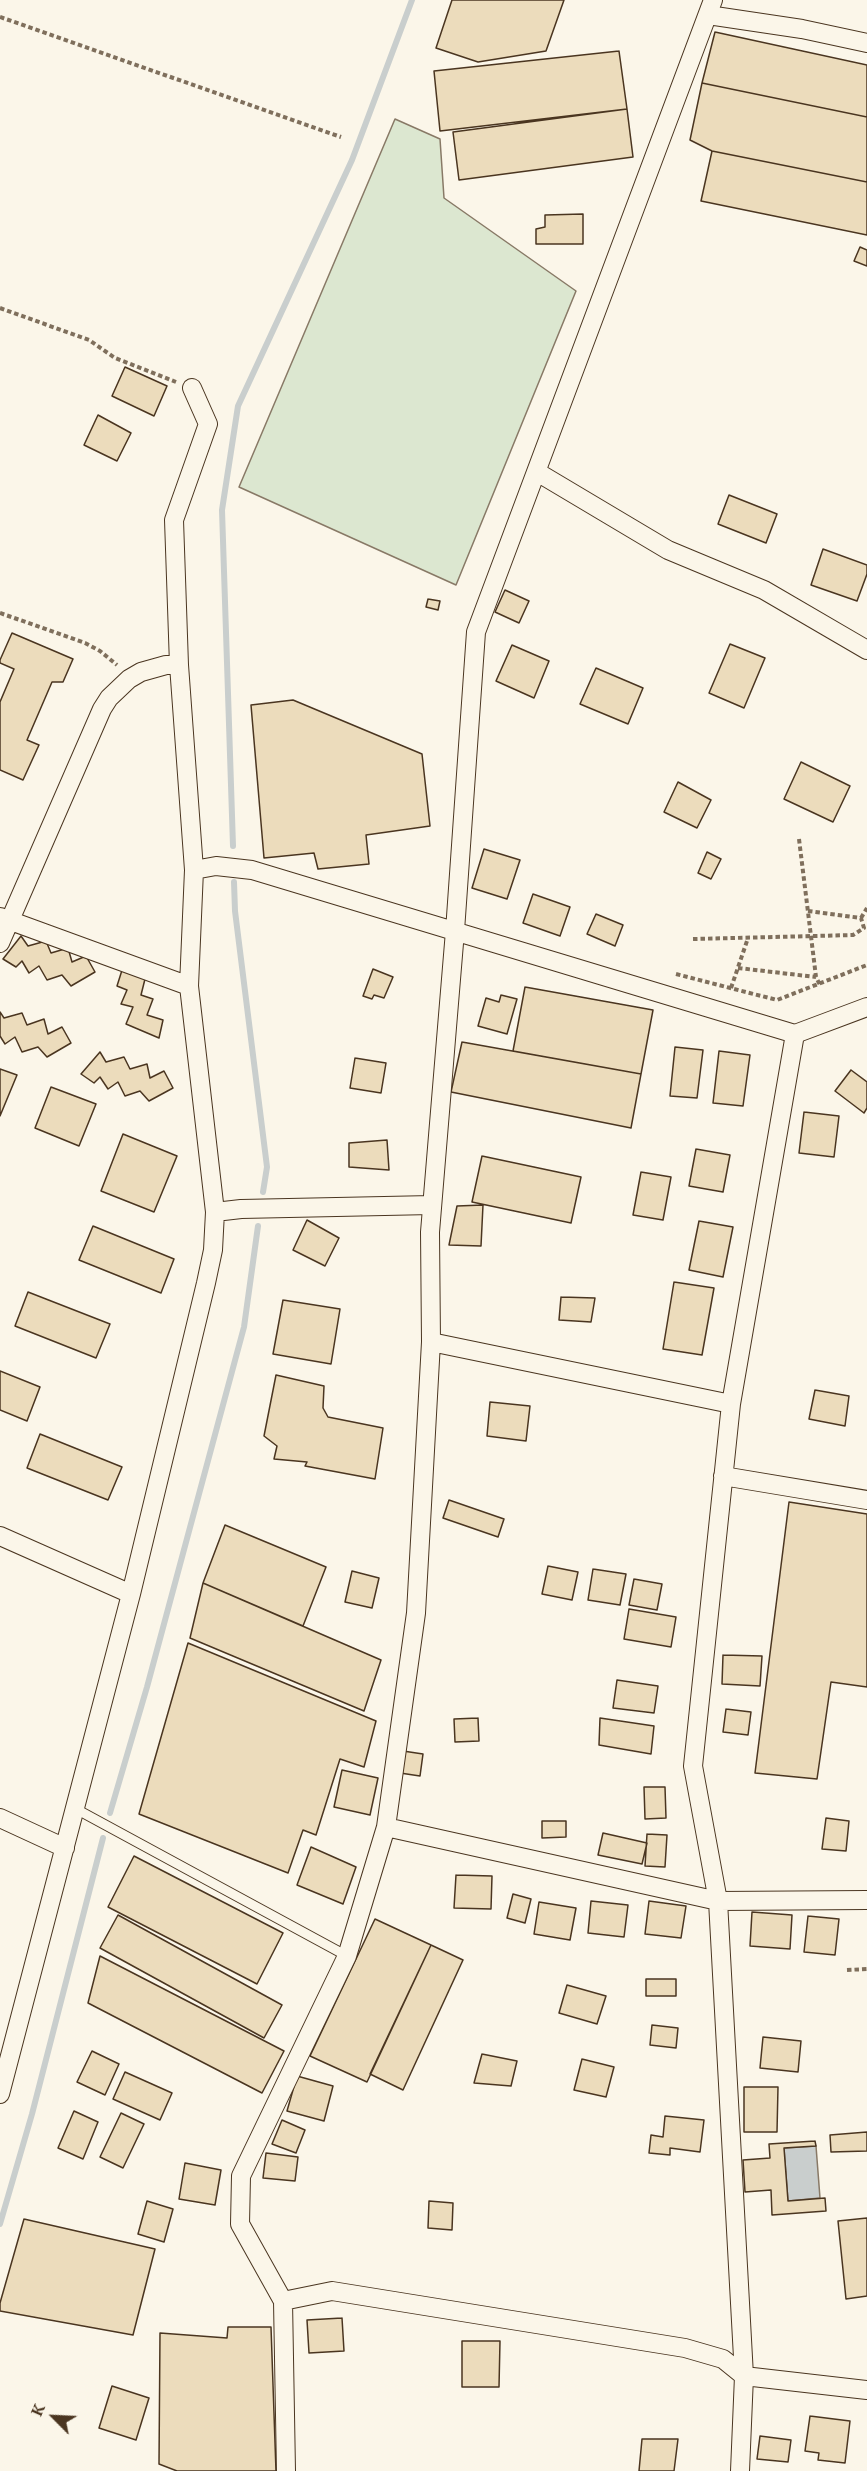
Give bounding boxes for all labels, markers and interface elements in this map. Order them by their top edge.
north arrow [24,2387,84,2447]
text: K [25,2400,50,2419]

